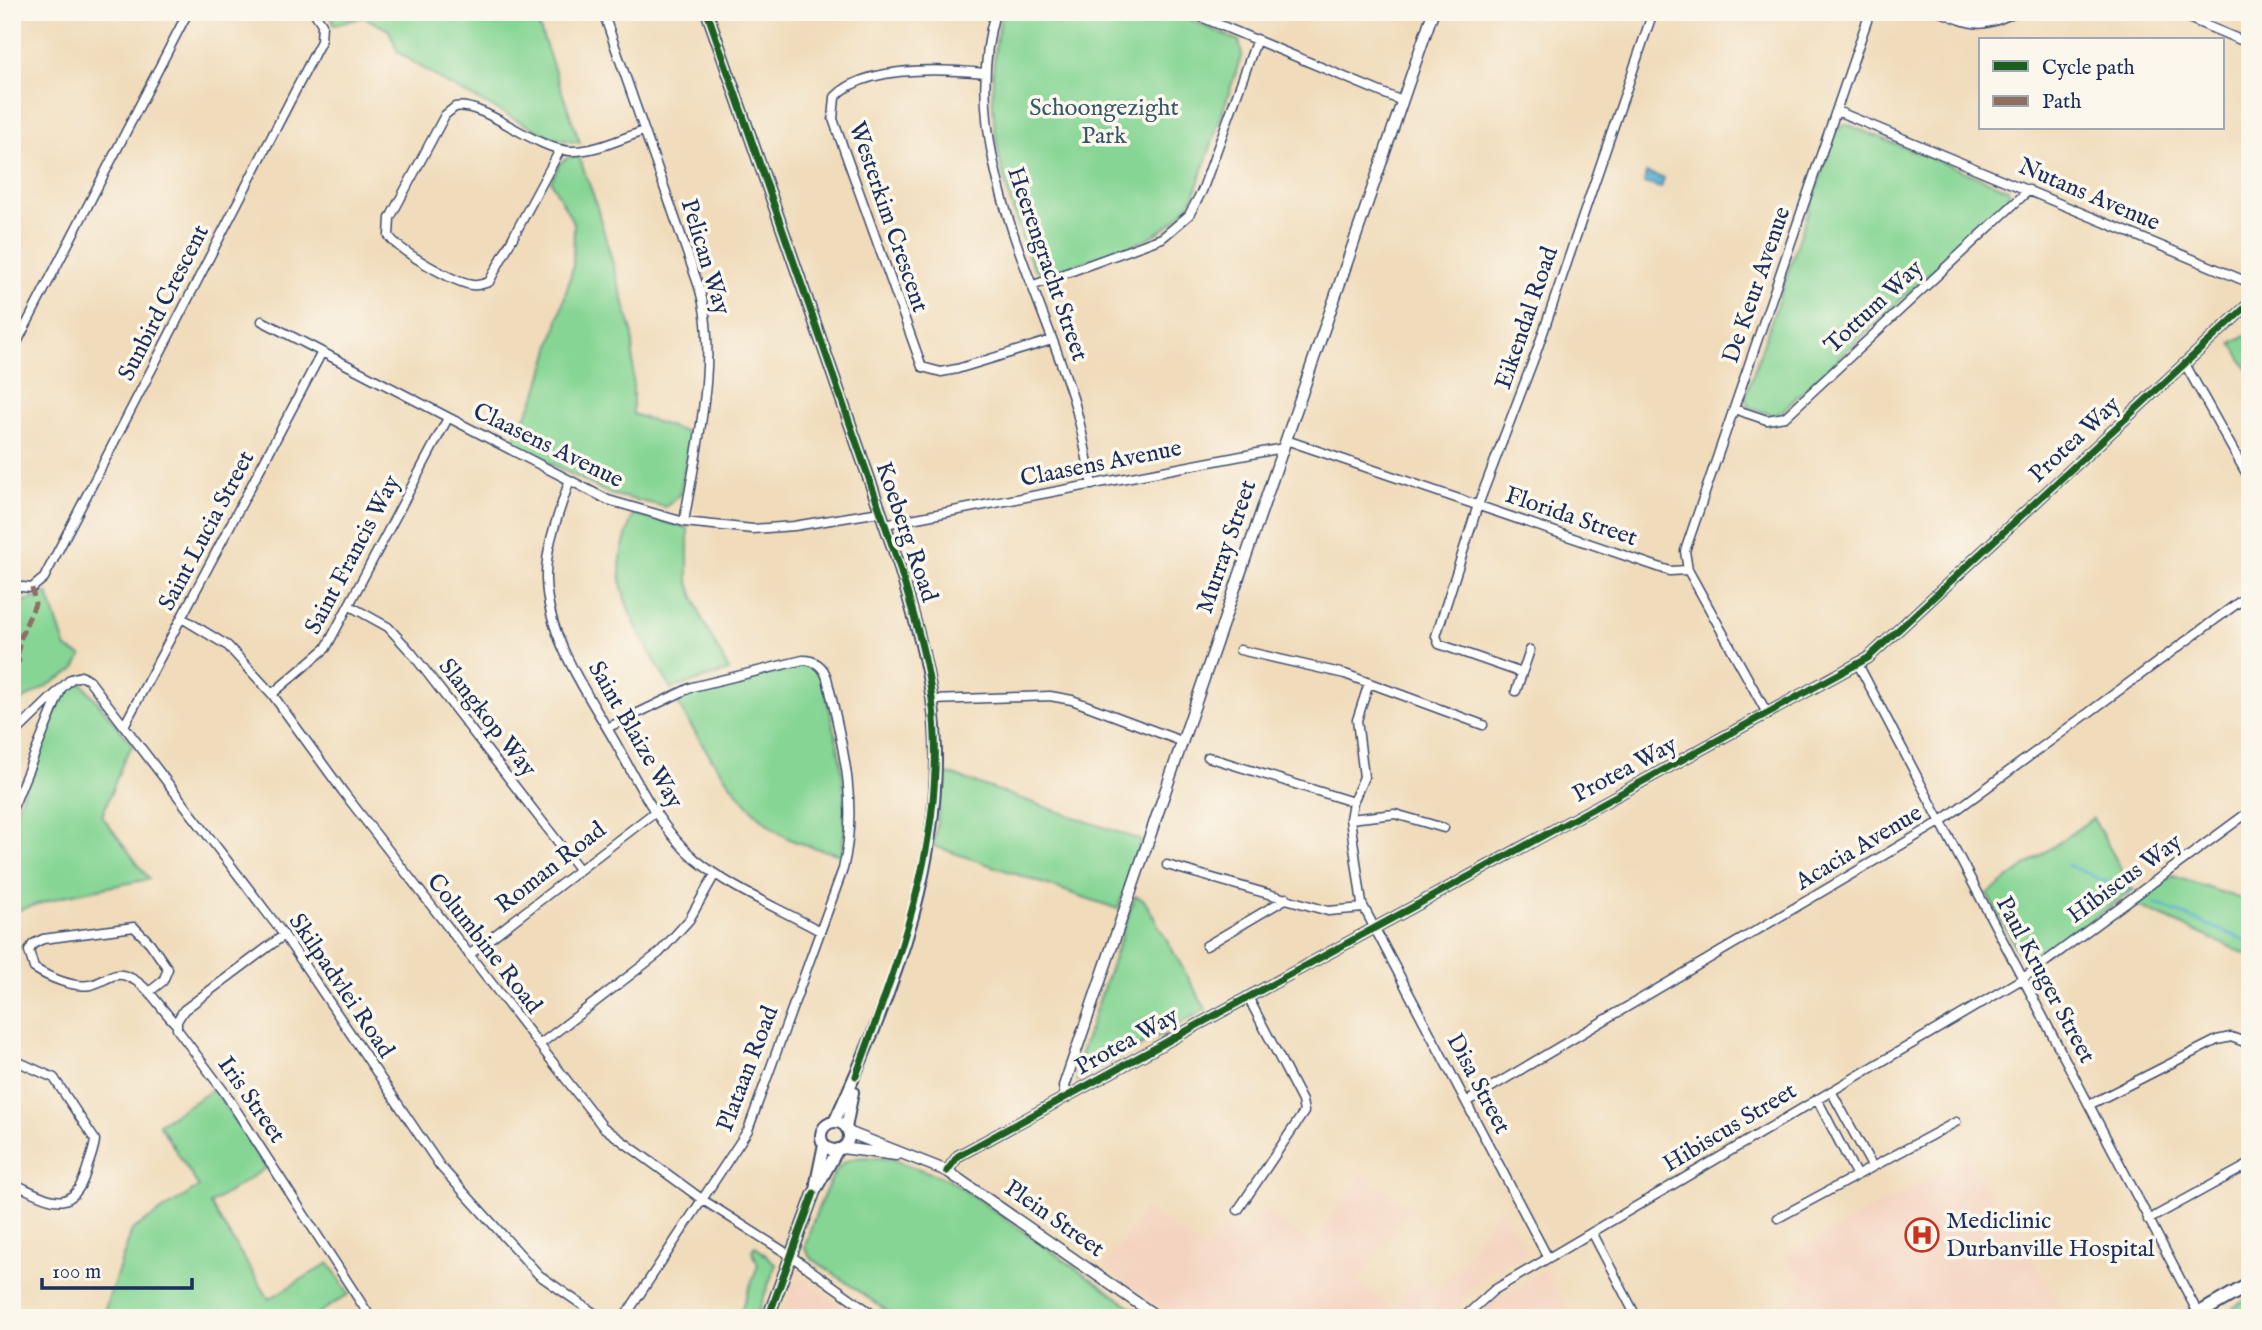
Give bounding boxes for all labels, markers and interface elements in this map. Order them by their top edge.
legend [1979,38,2224,130]
text: Cycle path [2042,55,2135,82]
text: Path [2042,89,2081,116]
park label: Schoongezight Park [1029,93,1179,152]
street label: Westerkim Crescent [841,118,935,316]
street label: Nutans Avenue [2013,151,2165,239]
street label: Heerengracht Street [999,163,1095,365]
street label: Pelican Way [673,195,737,319]
street label: De Keur Avenue [1716,203,1798,367]
street label: Sunbird Crescent [111,220,217,386]
street label: Eikendal Road [1488,242,1566,393]
street label: Tottum Way [1818,253,1930,361]
street label: Protea Way [2023,390,2127,490]
street label: Claasens Avenue [468,396,628,496]
street label: Claasens Avenue [1018,433,1184,495]
street label: Saint Lucia Street [152,446,262,616]
street label: Koeberg Road [868,458,945,606]
street label: Saint Francis Way [298,470,408,640]
street label: Murray Street [1190,476,1264,618]
street label: Florida Street [1501,480,1641,554]
street label: Slangkop Way [431,652,543,784]
street label: Saint Blaize Way [580,656,690,814]
street label: Protea Way [1567,730,1683,810]
street label: Acacia Avenue [1789,798,1928,899]
street label: Roman Road [489,815,613,921]
street label: Hibiscus Way [2062,827,2189,931]
street label: Columbine Road [420,868,549,1021]
street label: Paul Kruger Street [1988,891,2102,1069]
street label: Skilpadvlei Road [281,908,401,1065]
street label: Protea Way [1070,1001,1184,1083]
street label: Plataan Road [710,1002,786,1136]
street label: Disa Street [1439,1028,1517,1140]
street label: Iris Street [210,1051,292,1149]
street label: Hibiscus Street [1657,1076,1803,1180]
street label: Plein Street [998,1173,1110,1265]
place label: Mediclinic Durbanville Hospital [1946,1206,2155,1265]
hospital icon: Mediclinic Durbanville Hospital [1903,1216,1941,1254]
scale bar [42,1246,192,1290]
text: 100 m [52,1259,101,1286]

